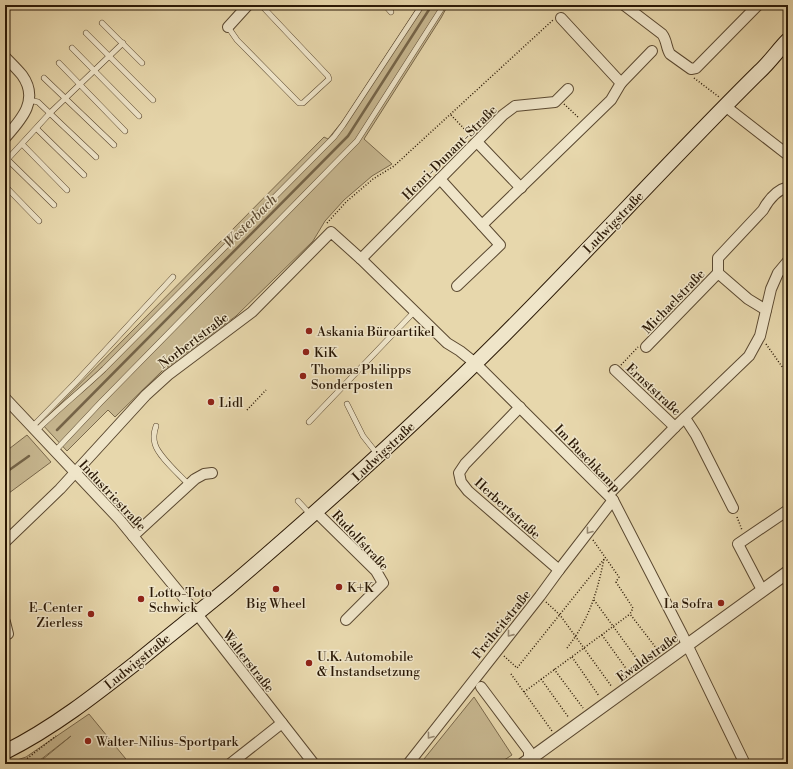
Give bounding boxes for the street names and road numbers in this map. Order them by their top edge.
street label: Henri-Dunant-Straße [399,102,501,204]
street label: Ludwigstraße [580,188,648,257]
street label: Michaelstraße [639,266,709,337]
street label: Norbertstraße [156,309,232,372]
street label: Ernststraße [622,360,684,420]
street label: Ludwigstraße [349,418,419,485]
street label: Im Buschkamp [551,421,624,496]
street label: Industriestraße [75,457,149,535]
street label: Herbertstraße [471,475,544,543]
street label: Rudolfstraße [328,507,392,574]
street label: Freiheitstraße [469,587,535,662]
street label: Walterstraße [218,627,278,696]
street label: Ludwigstraße [102,630,174,693]
street label: Ewaldstraße [614,630,682,686]

